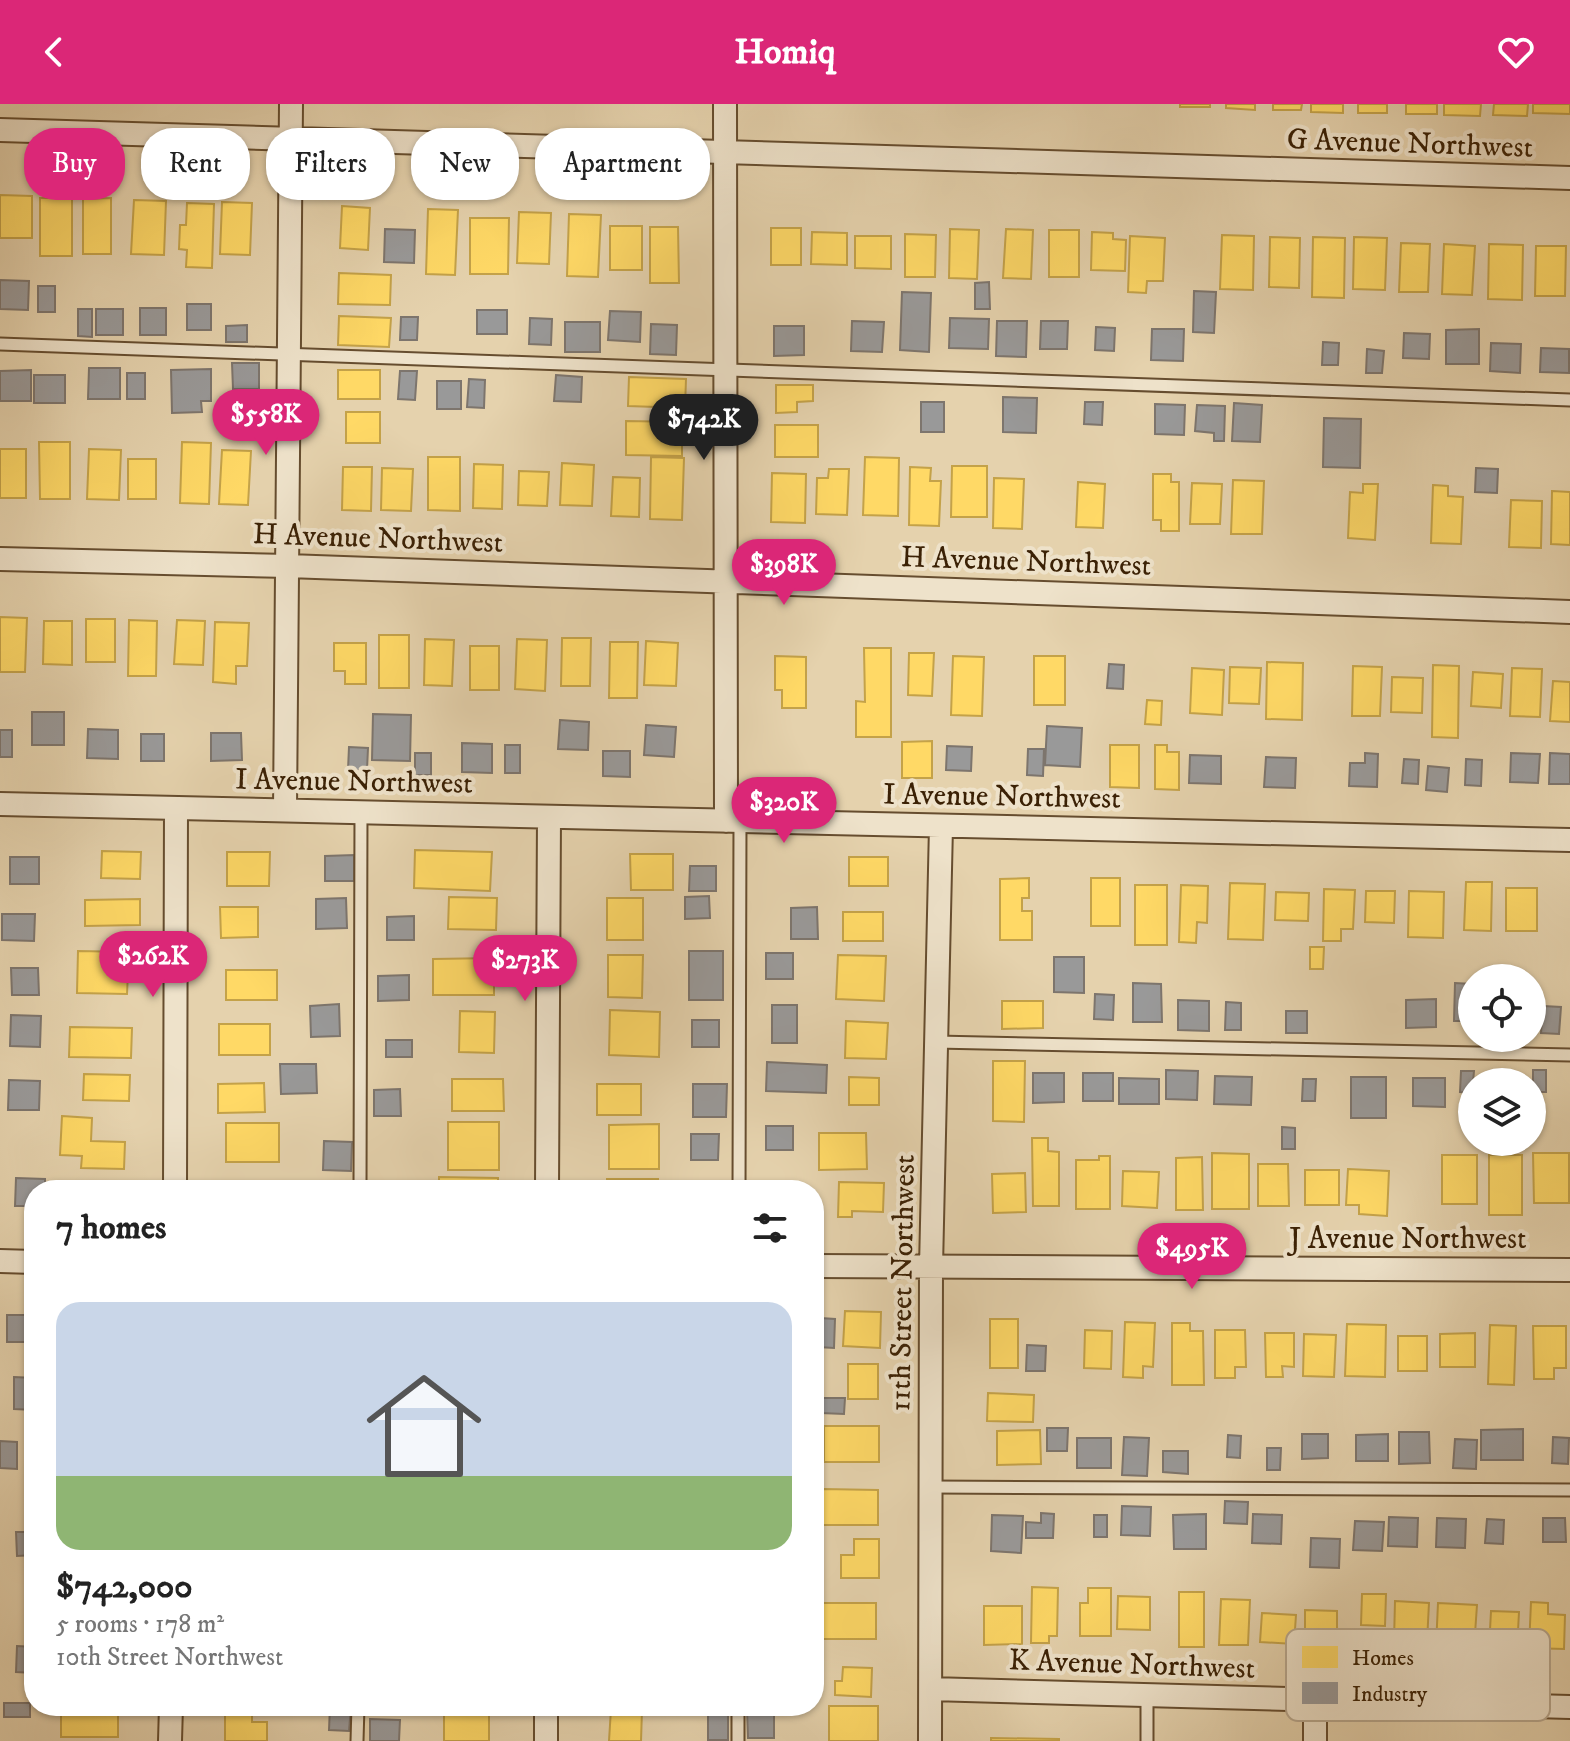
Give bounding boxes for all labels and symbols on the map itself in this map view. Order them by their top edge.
street label: G Avenue Northwest [1286,121,1534,167]
pin: $558K [210,389,322,457]
pin: $742K [648,394,760,462]
street label: H Avenue Northwest [252,516,504,562]
pin: $398K [728,539,840,607]
street label: H Avenue Northwest [900,539,1152,585]
street label: I Avenue Northwest [235,761,473,803]
street label: I Avenue Northwest [883,776,1121,818]
pin: $320K [728,777,840,845]
pin: $262K [97,931,209,999]
pin: $273K [469,935,581,1003]
street label: 11th Street Northwest [882,1154,924,1412]
street label: J Avenue Northwest [1286,1221,1527,1258]
pin: $495K [1136,1223,1248,1291]
legend [1286,1629,1550,1721]
street label: K Avenue Northwest [1008,1642,1256,1688]
text: Homes [1352,1645,1414,1672]
text: Industry [1352,1681,1428,1708]

